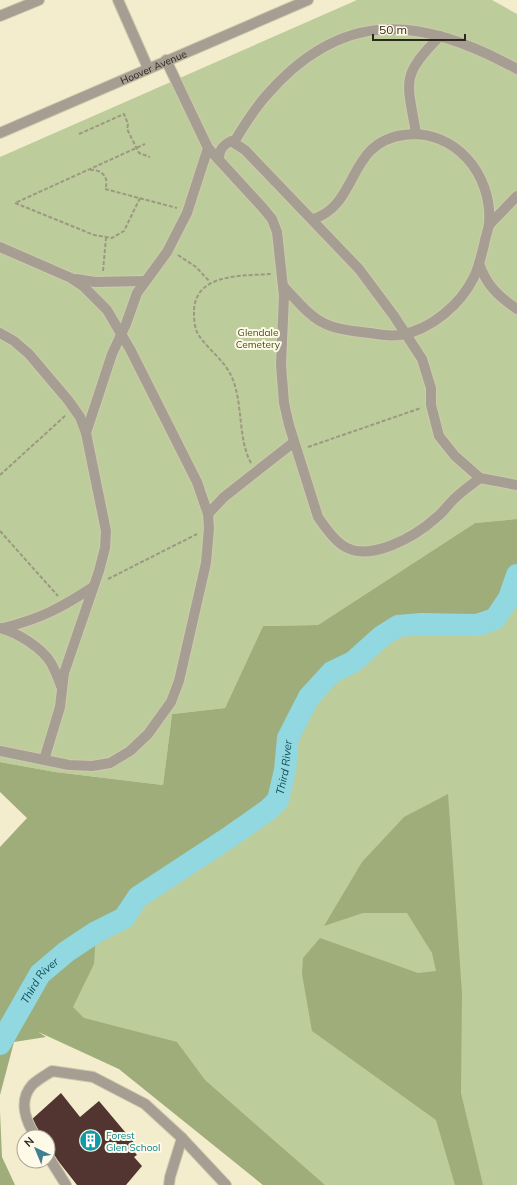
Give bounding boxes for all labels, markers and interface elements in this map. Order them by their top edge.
scale bar [373,16,465,42]
text: 50 m [379,22,407,37]
street label: Hoover Avenue [118,47,189,87]
park label: Glendale Cemetery [236,326,281,351]
water label: Third River [272,739,295,796]
water label: Third River [17,954,62,1006]
building icon: Forest Glen School [77,1128,103,1154]
north arrow [16,1129,56,1169]
place label: Forest Glen School [106,1129,160,1154]
text: N [21,1134,37,1150]

